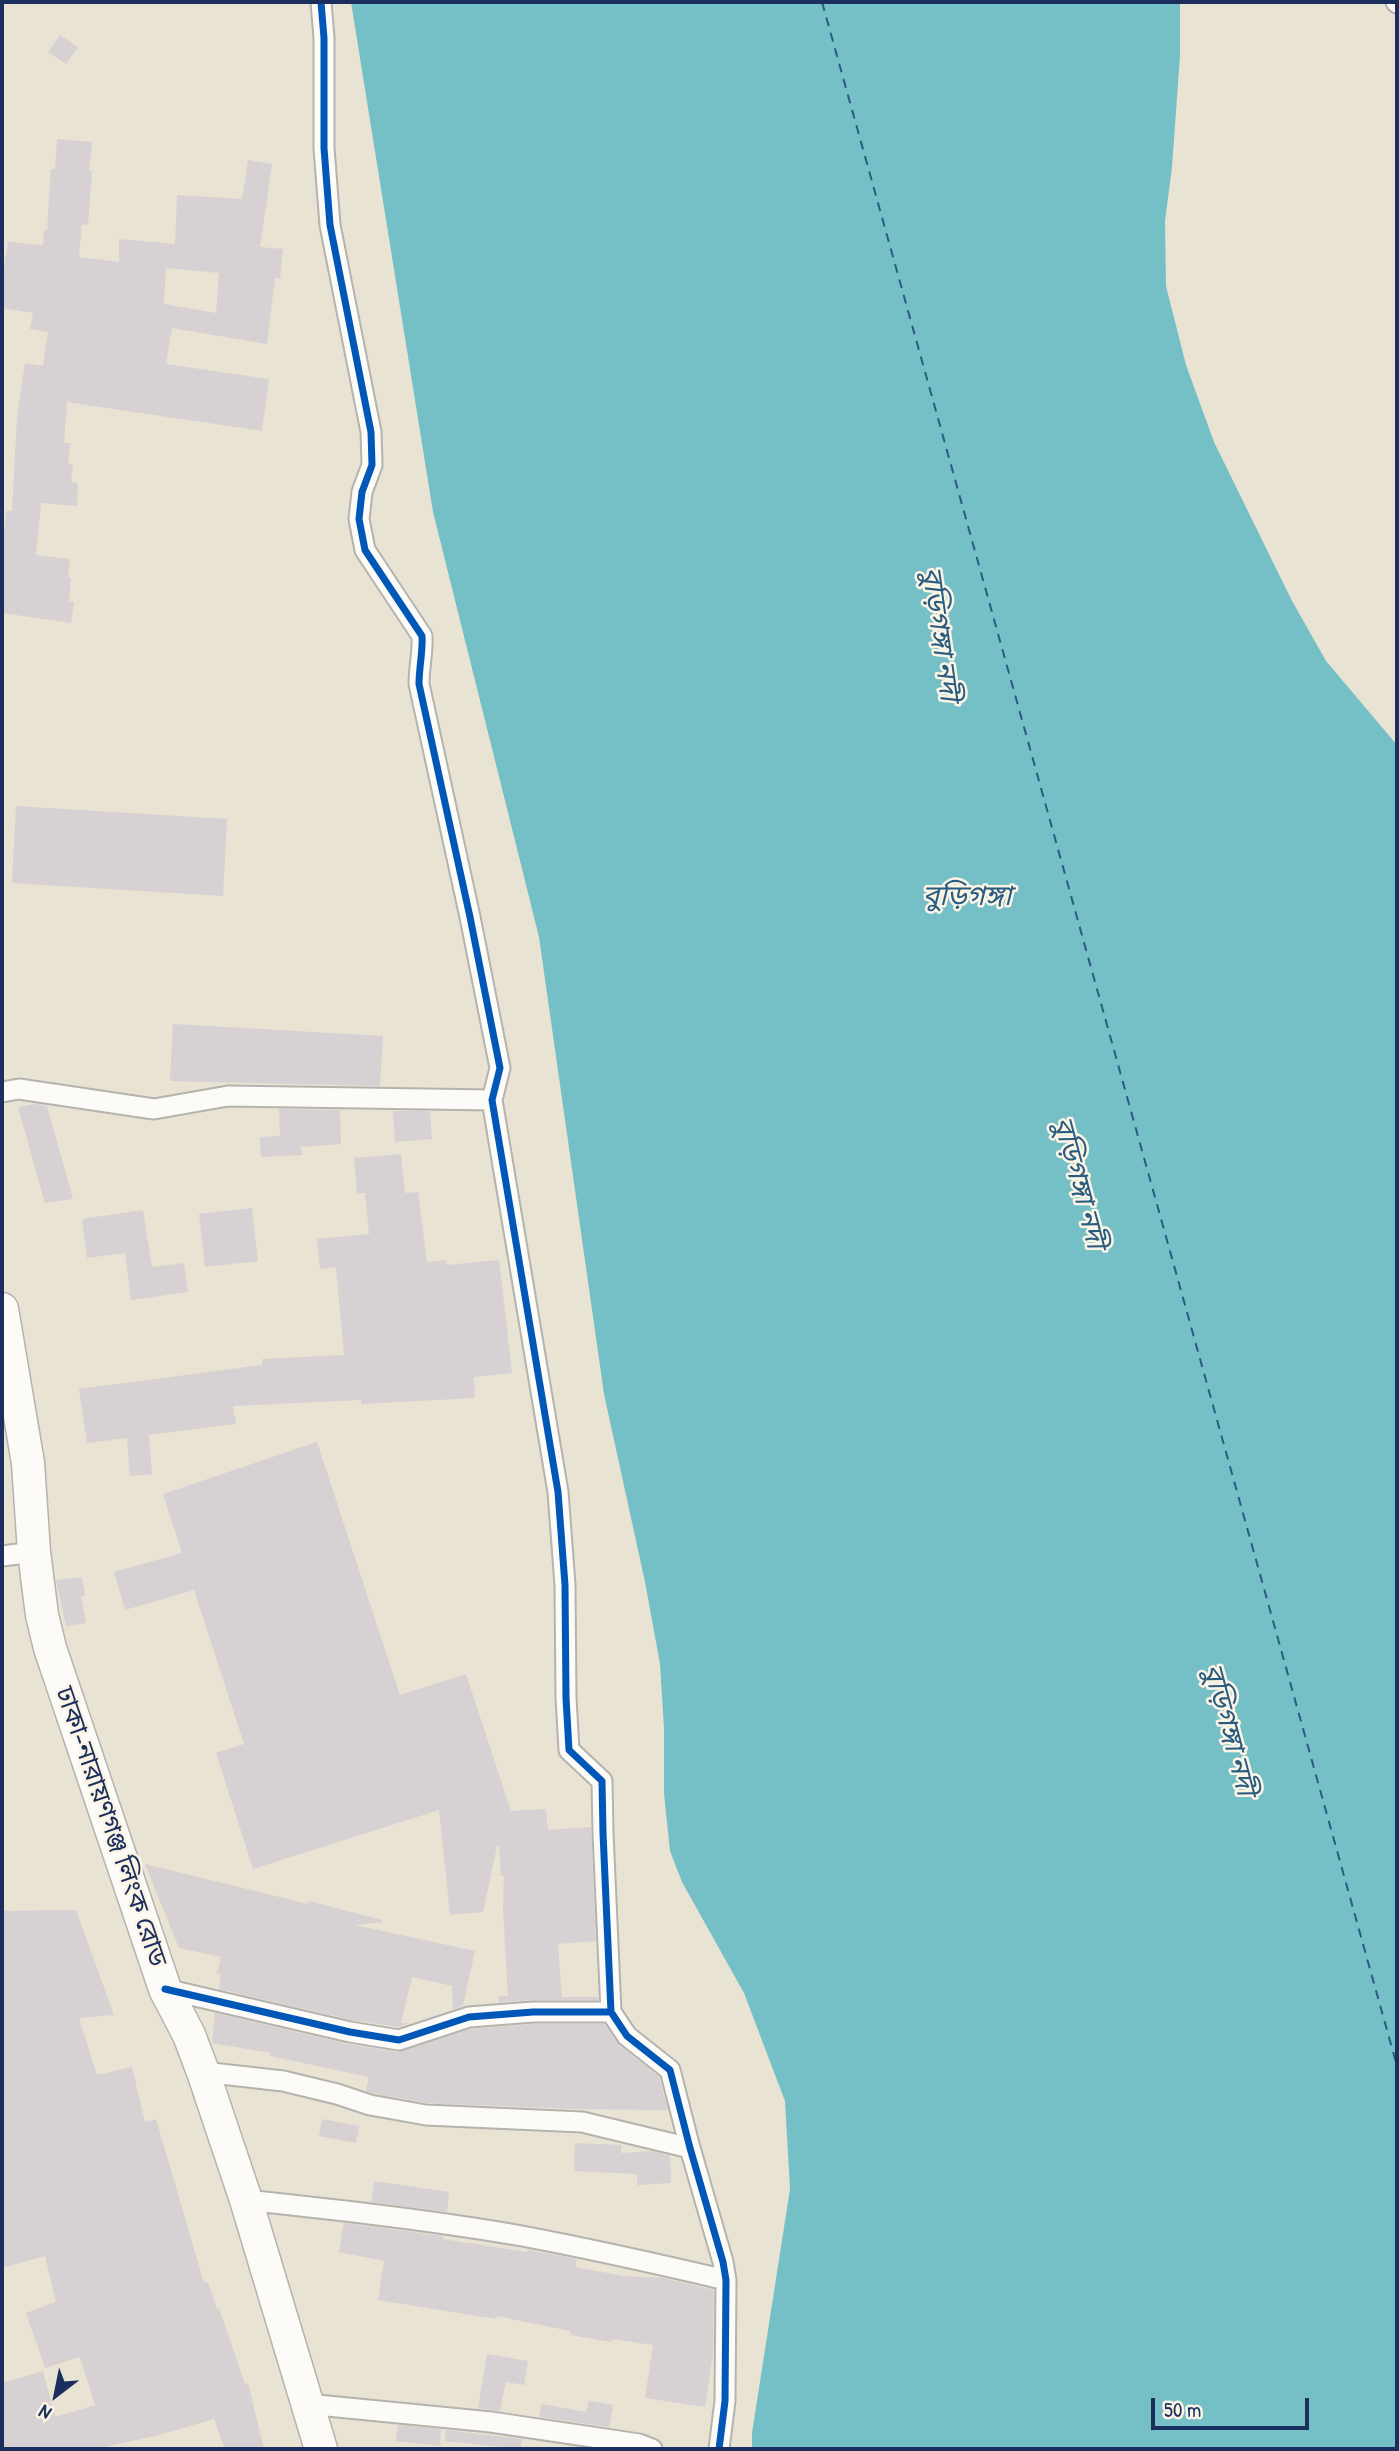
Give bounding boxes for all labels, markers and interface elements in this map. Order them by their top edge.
water label: বুড়িগঙ্গা নদী [913,565,965,703]
water label: বুড়িগঙ্গা [923,881,1011,915]
water label: বুড়িগঙ্গা নদী [1044,1113,1112,1253]
water label: বুড়িগঙ্গা নদী [1194,1660,1262,1800]
street label: ঢাকা-নারায়ণগঞ্জ লিংক রোড [47,1683,173,1971]
north arrow [21,2360,91,2430]
scale bar [1154,2384,1312,2428]
text: 50 m [1164,2395,1201,2424]
text: N [34,2399,56,2427]

